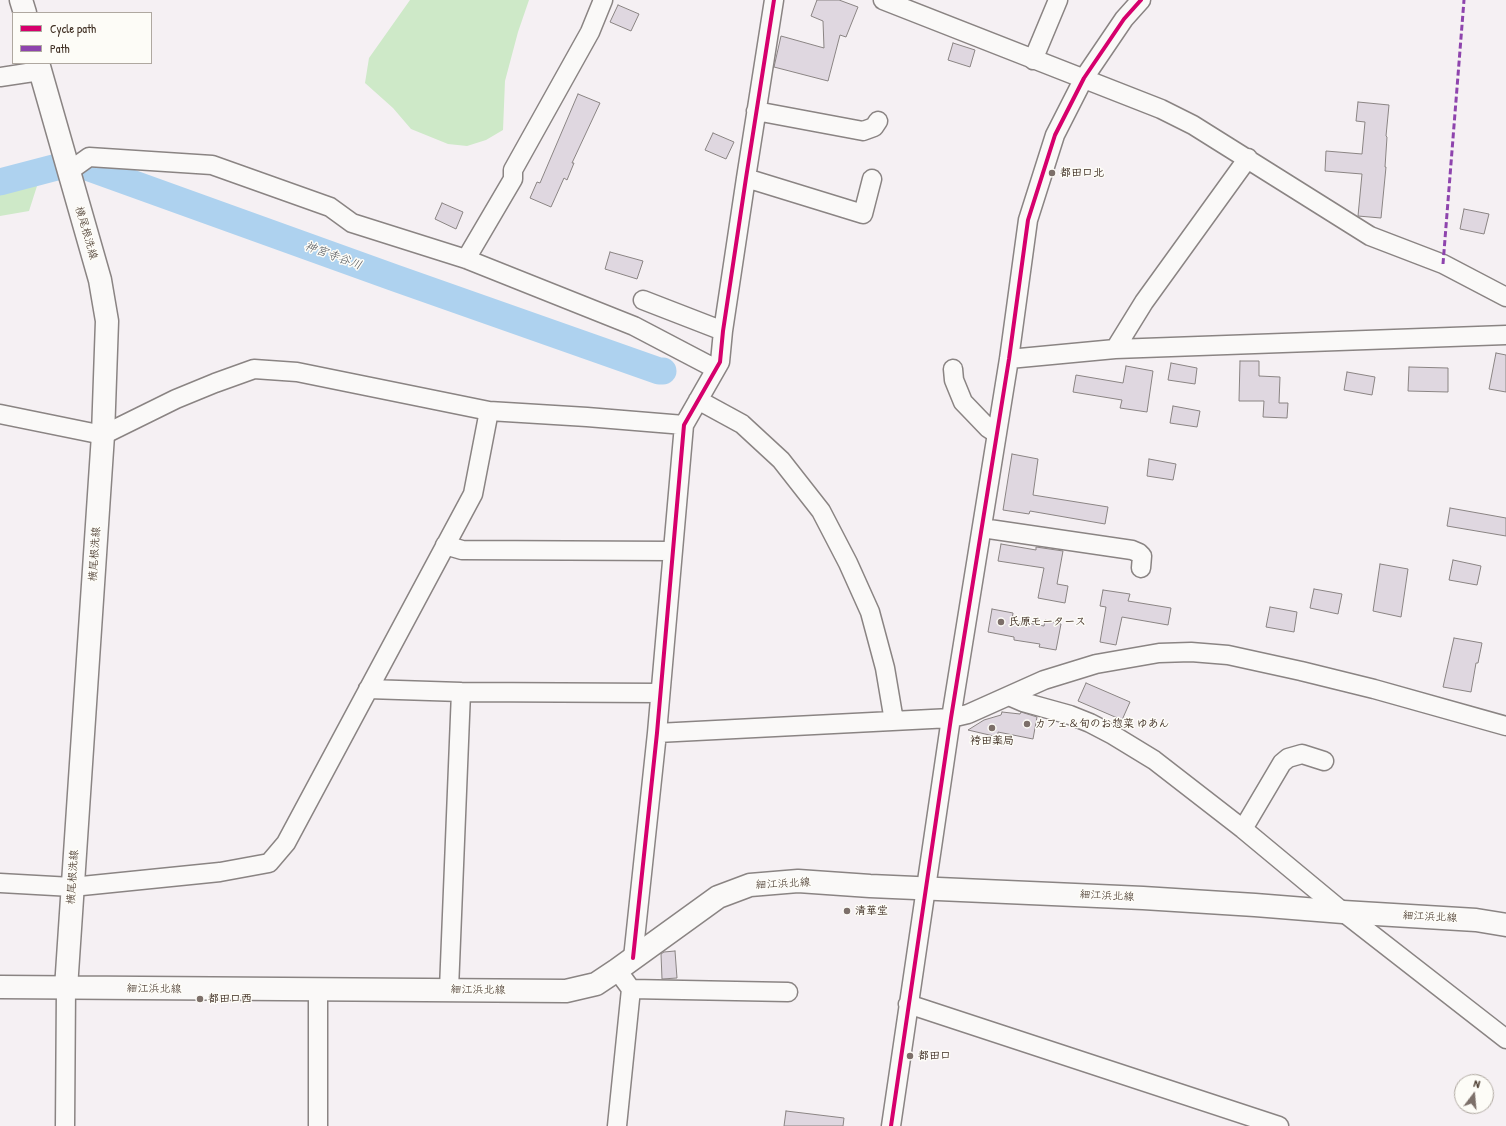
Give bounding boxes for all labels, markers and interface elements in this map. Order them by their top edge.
legend [12,12,152,64]
text: Cycle path [50,20,96,37]
text: Path [50,40,70,57]
place label: 都田口北 [1060,166,1104,180]
marker: 都田口北 [1047,168,1057,178]
street label: 横尾根洗線 [72,205,100,261]
water label: 神宮寺谷川 [302,239,364,273]
street label: 横尾根洗線 [86,526,104,582]
place label: 氏原モータース [1009,615,1086,629]
marker: 氏原モータース [996,617,1006,627]
place label: カフェ＆旬のお惣菜 ゆあん [1035,717,1170,731]
marker: カフェ＆旬のお惣菜 ゆあん [1022,719,1032,729]
marker: 袴田薬局 [987,723,997,733]
place label: 袴田薬局 [970,734,1014,748]
street label: 横尾根洗線 [64,849,82,905]
street label: 細江浜北線 [755,876,811,892]
street label: 細江浜北線 [1079,888,1135,904]
place label: 清華堂 [855,904,888,918]
marker: 清華堂 [842,906,852,916]
street label: 細江浜北線 [1402,909,1458,925]
street label: 細江浜北線 [126,982,182,996]
street label: 細江浜北線 [450,983,506,997]
place label: 都田口西 [208,992,252,1006]
marker: 都田口西 [195,994,205,1004]
place label: 都田口 [918,1049,951,1063]
marker: 都田口 [905,1051,915,1061]
north arrow [1454,1074,1494,1114]
text: N [1472,1076,1482,1091]

